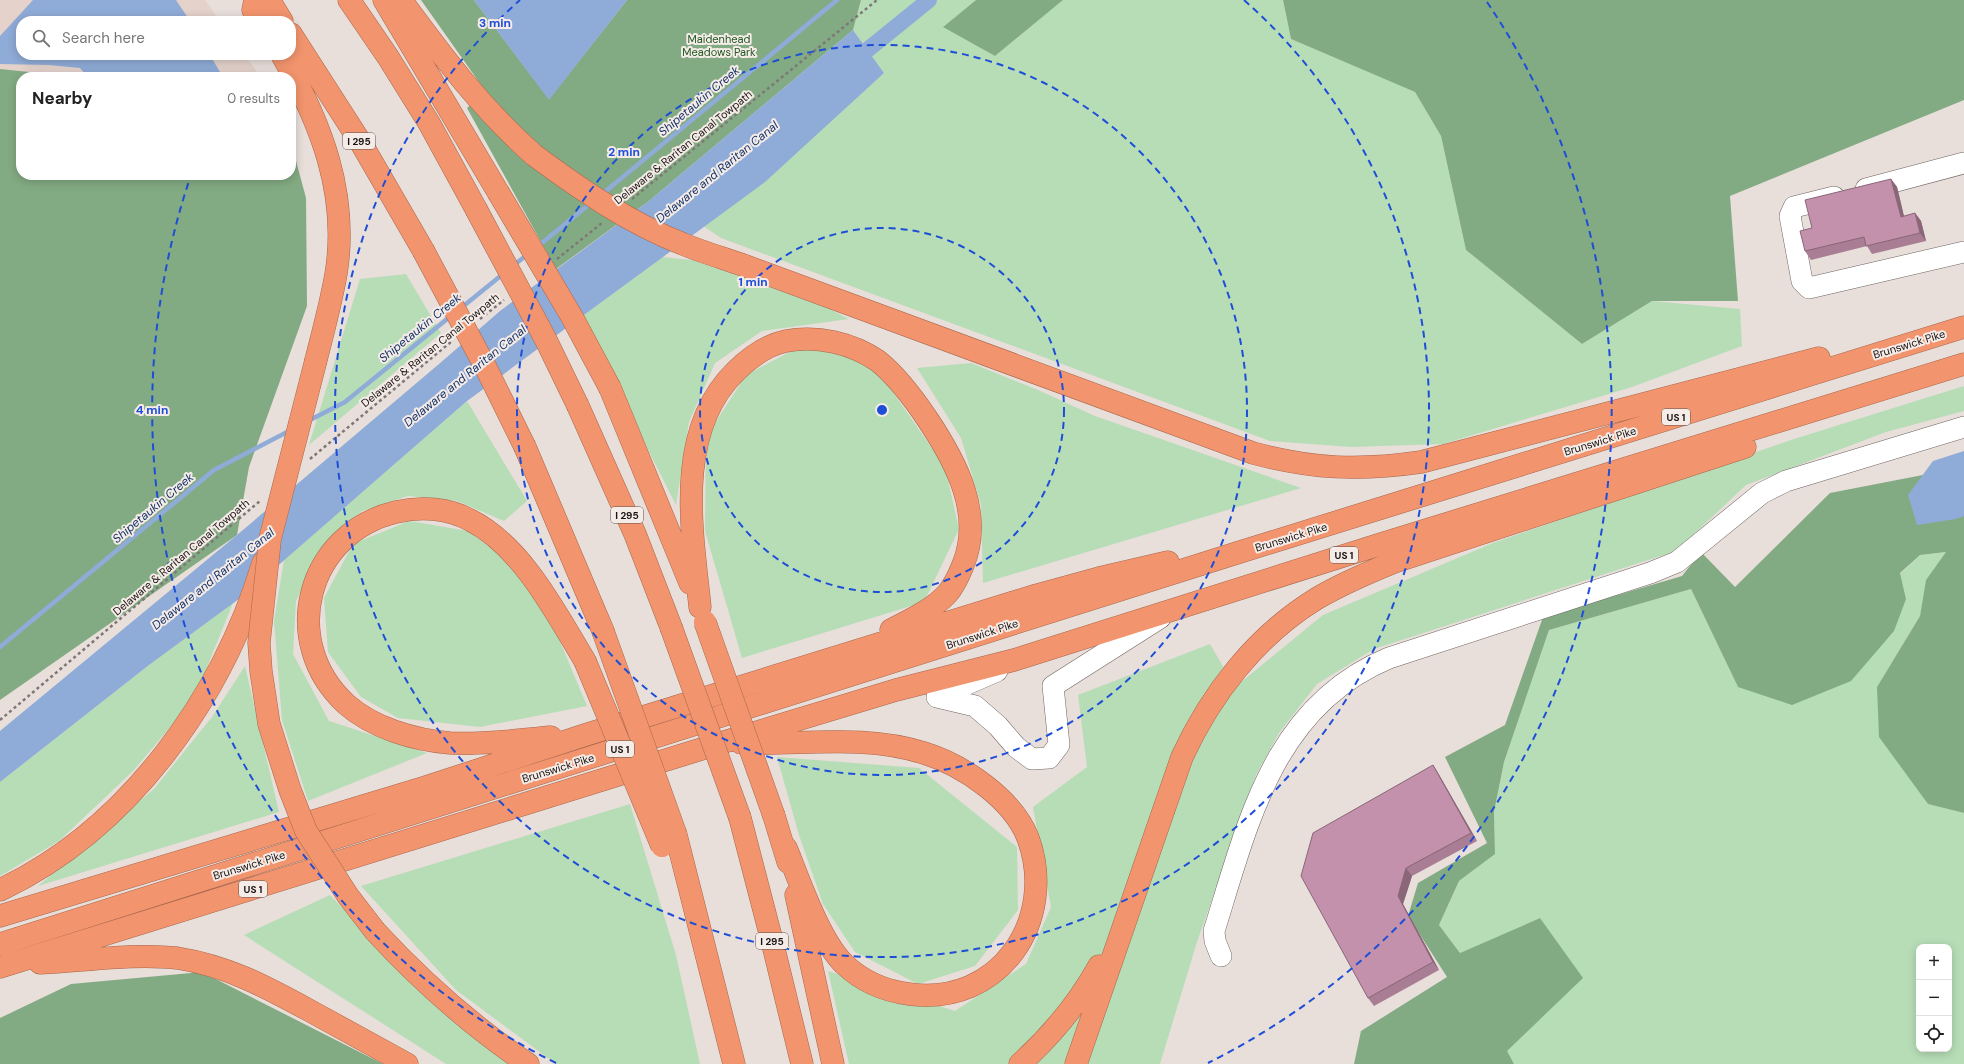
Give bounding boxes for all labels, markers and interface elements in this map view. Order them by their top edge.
text: 3 min [479,15,511,31]
search box [16,16,296,60]
icon: search [30,27,52,49]
text: Search here [62,28,145,48]
park label: Maidenhead Meadows Park [682,32,756,59]
water label: Shipetaukin Creek [655,62,744,140]
text: Nearby [32,87,92,109]
street label: Delaware & Raritan Canal Towpath [611,87,755,207]
text: 0 results [227,90,280,107]
water label: Delaware and Raritan Canal [652,117,782,226]
road number: I 295 [343,133,375,149]
text: 2 min [608,144,640,160]
text: 1 min [738,274,768,290]
water label: Shipetaukin Creek [376,289,465,366]
street label: Delaware & Raritan Canal Towpath [358,290,502,410]
water label: Delaware and Raritan Canal [400,321,530,430]
street label: Brunswick Pike [1871,326,1947,362]
text: 4 min [136,402,168,418]
centre of rings [875,403,889,417]
road number: US 1 [1662,409,1690,425]
street label: Brunswick Pike [1562,423,1638,459]
water label: Shipetaukin Creek [109,469,198,547]
street label: Delaware & Raritan Canal Towpath [110,496,252,618]
road number: I 295 [611,507,643,523]
street label: Brunswick Pike [1253,519,1329,555]
water label: Delaware and Raritan Canal [148,524,278,633]
road number: US 1 [1330,547,1358,563]
street label: Brunswick Pike [944,616,1020,652]
road number: US 1 [606,741,634,757]
street label: Brunswick Pike [520,750,596,786]
street label: Brunswick Pike [211,847,287,883]
road number: US 1 [239,881,267,897]
road number: I 295 [756,933,788,949]
map controls [1916,944,1952,1052]
button: + [1916,944,1952,980]
button: − [1916,980,1952,1016]
button: locate [1916,1016,1952,1052]

